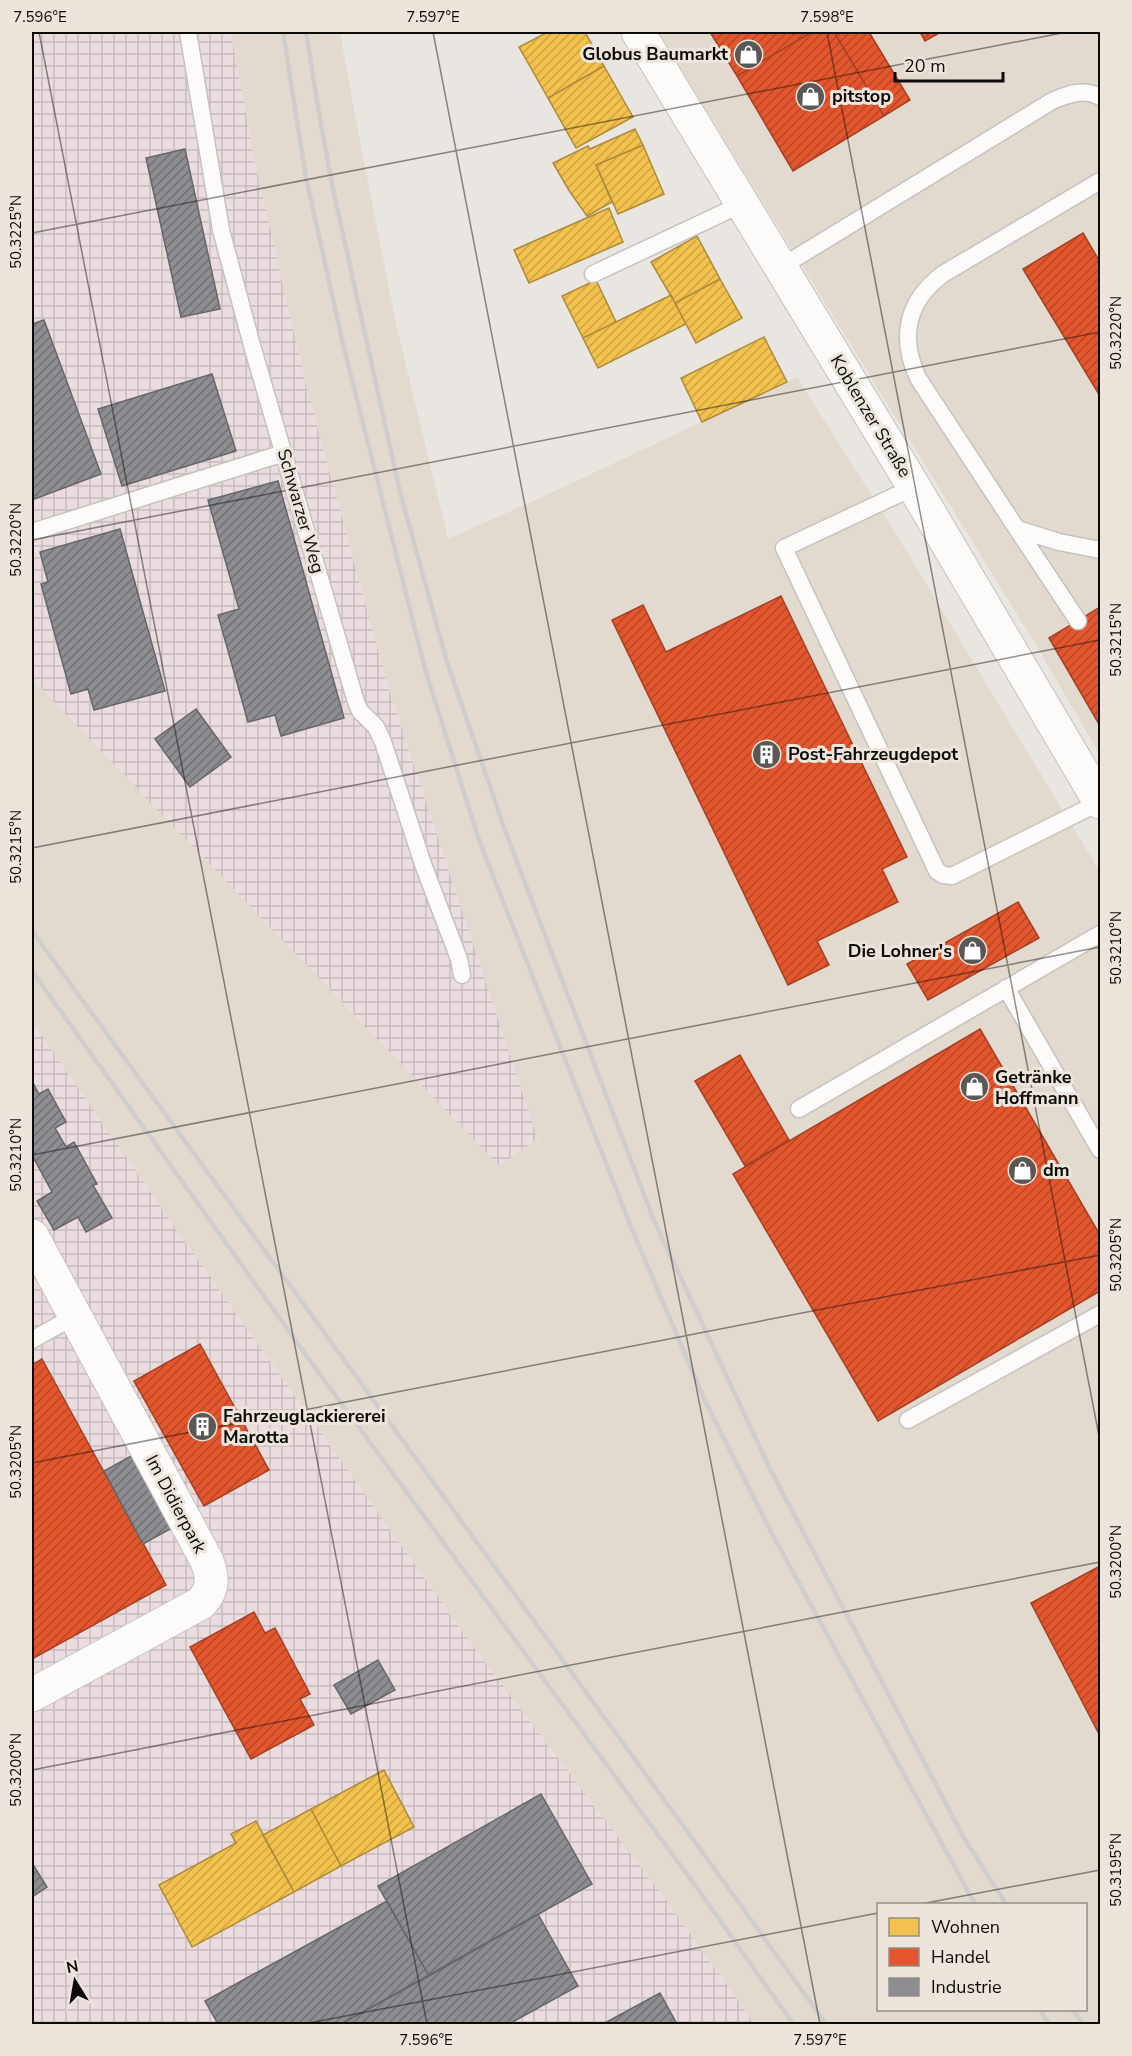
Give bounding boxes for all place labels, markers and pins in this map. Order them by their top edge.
shop icon: Globus Baumarkt [733,38,765,70]
place label: Globus Baumarkt [582,42,728,66]
shop icon: pitstop [795,80,827,112]
place label: pitstop [832,84,891,108]
building icon: Post-Fahrzeugdepot [751,738,783,770]
place label: Post-Fahrzeugdepot [788,742,958,766]
shop icon: Die Lohner's [957,935,989,967]
place label: Die Lohner's [848,939,952,963]
place label: Getränke Hoffmann [995,1065,1079,1110]
shop icon: Getränke Hoffmann [958,1071,990,1103]
shop icon: dm [1006,1154,1038,1186]
place label: dm [1043,1158,1070,1182]
place label: Fahrzeuglackiererei Marotta [223,1404,386,1449]
building icon: Fahrzeuglackiererei Marotta [186,1410,218,1442]

